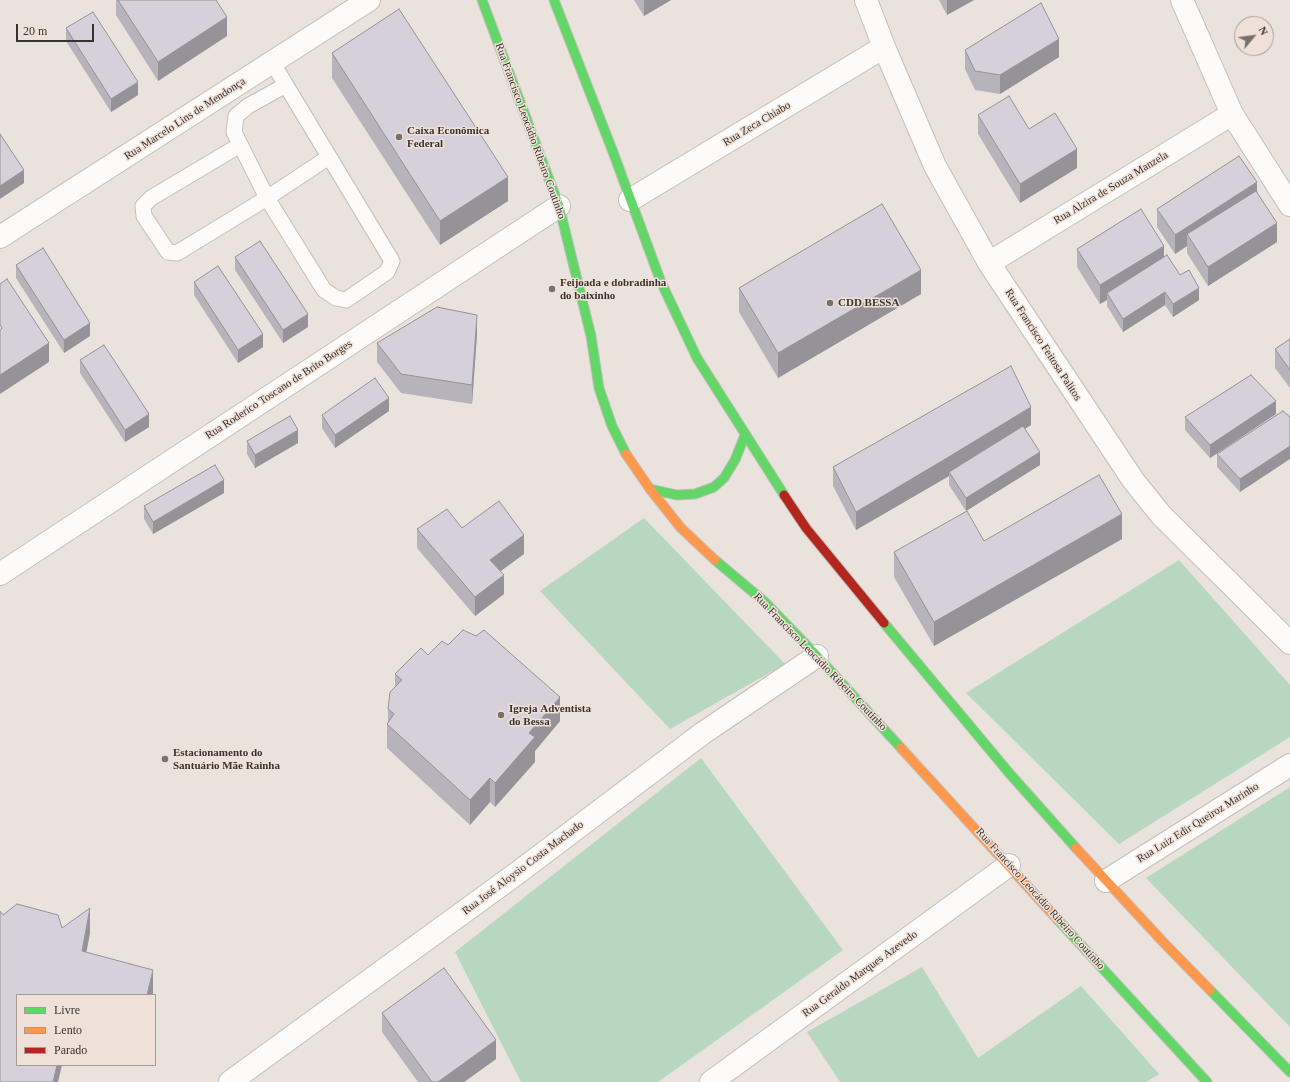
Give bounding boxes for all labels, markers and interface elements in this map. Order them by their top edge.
scale bar [18,16,96,42]
north arrow [1234,16,1274,56]
text: 20 m [23,24,47,38]
text: N [1256,24,1271,37]
street label: Rua Francisco Leocádio Ribeiro Coutinho [492,41,568,221]
street label: Rua Marcelo Lins de Mendonça [122,75,248,163]
street label: Rua Zeca Chiabo [721,99,793,149]
place label: Caixa Econômica Federal [407,124,489,150]
marker: Caixa Econômica Federal [394,132,404,142]
street label: Rua Alzira de Souza Manzela [1051,149,1171,227]
place label: Feijoada e dobradinha do baixinho [560,276,666,302]
marker: Feijoada e dobradinha do baixinho [547,284,557,294]
street label: Rua Francisco Feitosa Palitos [1002,287,1084,403]
place label: CDD BESSA [838,296,899,310]
marker: CDD BESSA [825,298,835,308]
street label: Rua Roderico Toscano de Brito Borges [203,338,355,442]
street label: Rua Francisco Leocádio Ribeiro Coutinho [751,590,889,734]
place label: Igreja Adventista do Bessa [509,702,591,728]
marker: Igreja Adventista do Bessa [496,710,506,720]
place label: Estacionamento do Santuário Mãe Rainha [173,746,280,772]
marker: Estacionamento do Santuário Mãe Rainha [160,754,170,764]
street label: Rua Luiz Edir Queiroz Marinho [1135,780,1261,866]
street label: Rua José Aloysio Costa Machado [460,818,586,918]
street label: Rua Francisco Leocádio Ribeiro Coutinho [973,825,1107,973]
street label: Rua Geraldo Marques Azevedo [800,928,920,1020]
legend [16,994,156,1066]
text: Livre [54,1003,80,1017]
text: Lento [54,1023,82,1037]
text: Parado [54,1043,87,1057]

